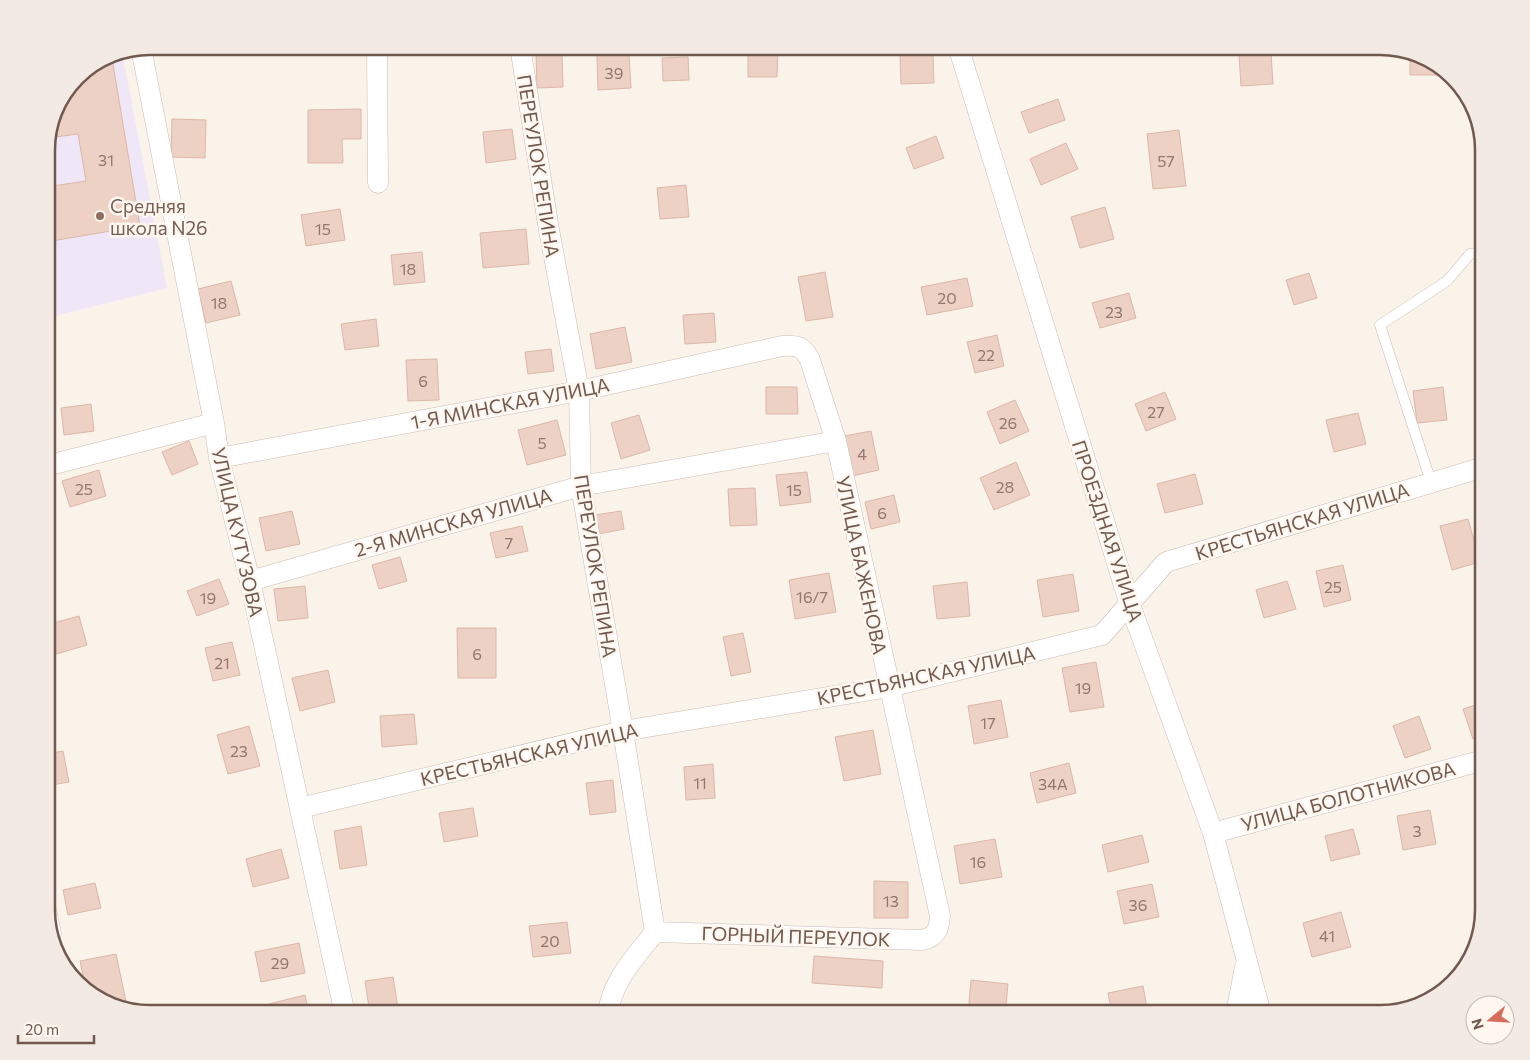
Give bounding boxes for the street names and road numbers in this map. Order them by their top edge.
street label: ПЕРЕУЛОК РЕПИНА [513,73,565,259]
street label: 1-Я МИНСКАЯ УЛИЦА [409,372,611,434]
street label: ПРОЕЗДНАЯ УЛИЦА [1068,437,1148,625]
street label: УЛИЦА КУТУЗОВА [207,445,269,619]
street label: ПЕРЕУЛОК РЕПИНА [570,473,622,659]
street label: УЛИЦА БАЖЕНОВА [832,474,892,656]
street label: КРЕСТЬЯНСКАЯ УЛИЦА [1192,477,1412,565]
street label: 2-Я МИНСКАЯ УЛИЦА [352,483,554,561]
street label: КРЕСТЬЯНСКАЯ УЛИЦА [815,641,1037,709]
street label: КРЕСТЬЯНСКАЯ УЛИЦА [418,718,640,790]
street label: УЛИЦА БОЛОТНИКОВА [1238,756,1458,836]
street label: ГОРНЫЙ ПЕРЕУЛОК [701,921,891,951]

